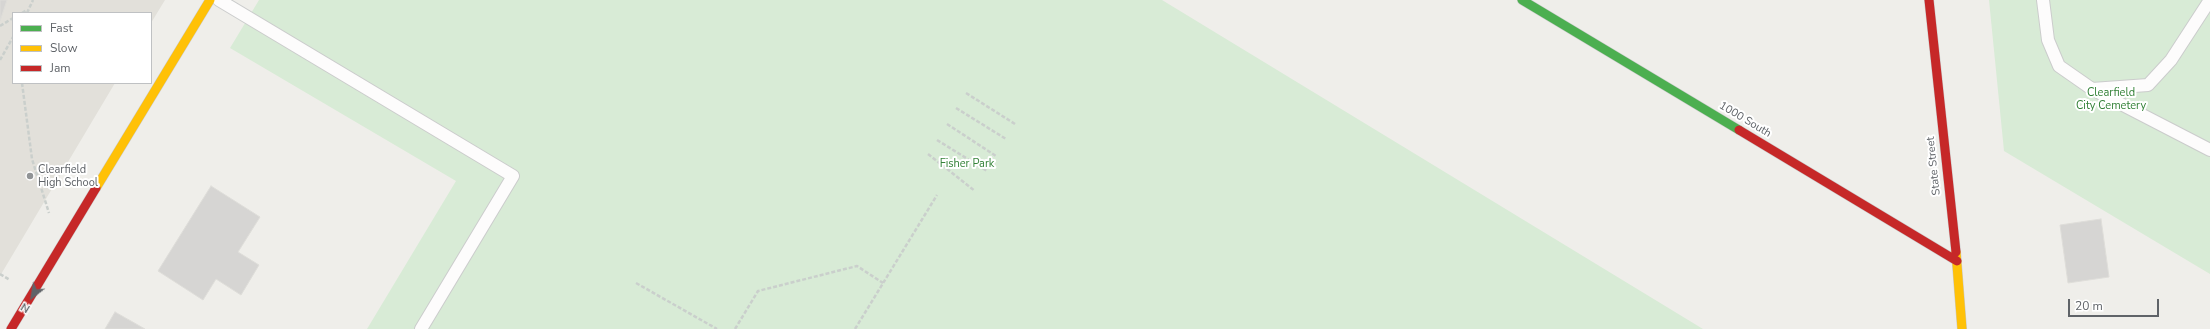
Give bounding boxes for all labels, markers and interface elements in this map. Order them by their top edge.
legend [12,12,152,84]
text: Fast [50,20,73,36]
text: Slow [50,40,78,56]
text: Jam [50,60,71,76]
park label: Clearfield City Cemetery [2076,86,2146,112]
street label: 1000 South [1717,99,1773,141]
street label: State Street [1924,136,1944,196]
park label: Fisher Park [940,157,994,171]
place label: Clearfield High School [38,163,98,189]
marker: Clearfield High School [25,171,35,181]
north arrow [12,277,52,317]
scale bar [2070,291,2161,317]
text: 20 m [2075,298,2103,314]
text: N [18,299,33,316]

